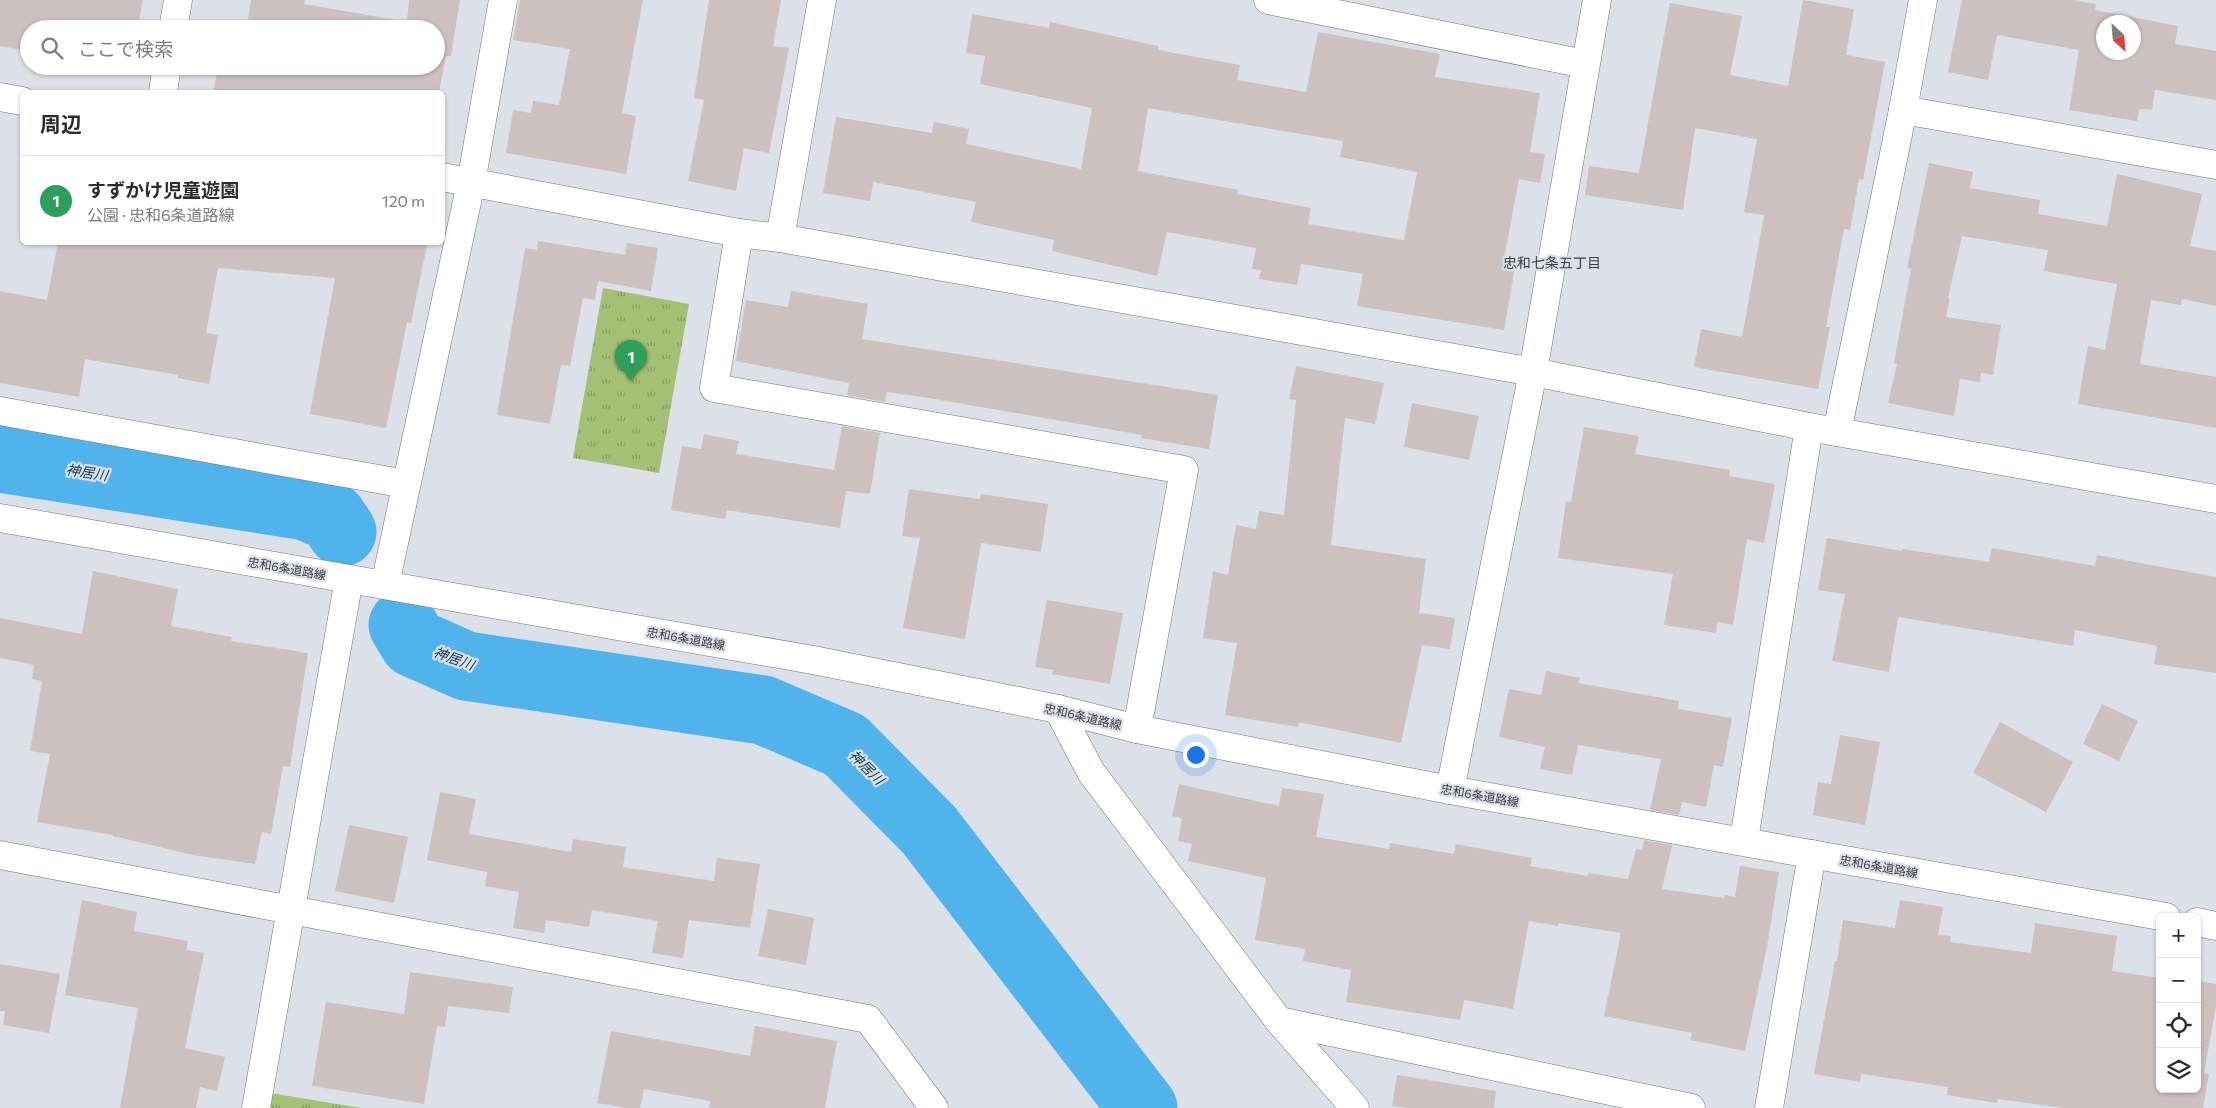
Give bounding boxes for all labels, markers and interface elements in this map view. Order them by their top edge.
north arrow [2096,15,2141,60]
search box [20,20,445,75]
icon: search [38,34,66,62]
text: ここで検索 [78,37,173,60]
text: 周辺 [40,111,82,136]
text: すずかけ児童遊園 [87,178,239,201]
text: 1 [52,191,60,210]
text: 120 m [382,191,425,210]
text: 公園 · 忠和6条道路線 [87,205,235,224]
district label: 忠和七条五丁目 [1503,254,1601,271]
pin: 1 [615,340,647,381]
water label: 神居川 [65,460,111,484]
street label: 忠和6条道路線 [247,554,327,582]
street label: 忠和6条道路線 [646,624,726,652]
water label: 神居川 [431,643,479,674]
street label: 忠和6条道路線 [1043,700,1123,732]
your location [1183,742,1209,768]
water label: 神居川 [846,746,889,789]
street label: 忠和6条道路線 [1440,781,1520,809]
street label: 忠和6条道路線 [1839,852,1919,880]
map controls [2156,913,2201,1093]
button: + [2156,913,2201,958]
button: − [2156,958,2201,1003]
button: locate [2156,1003,2201,1048]
button: layers [2156,1048,2201,1093]

